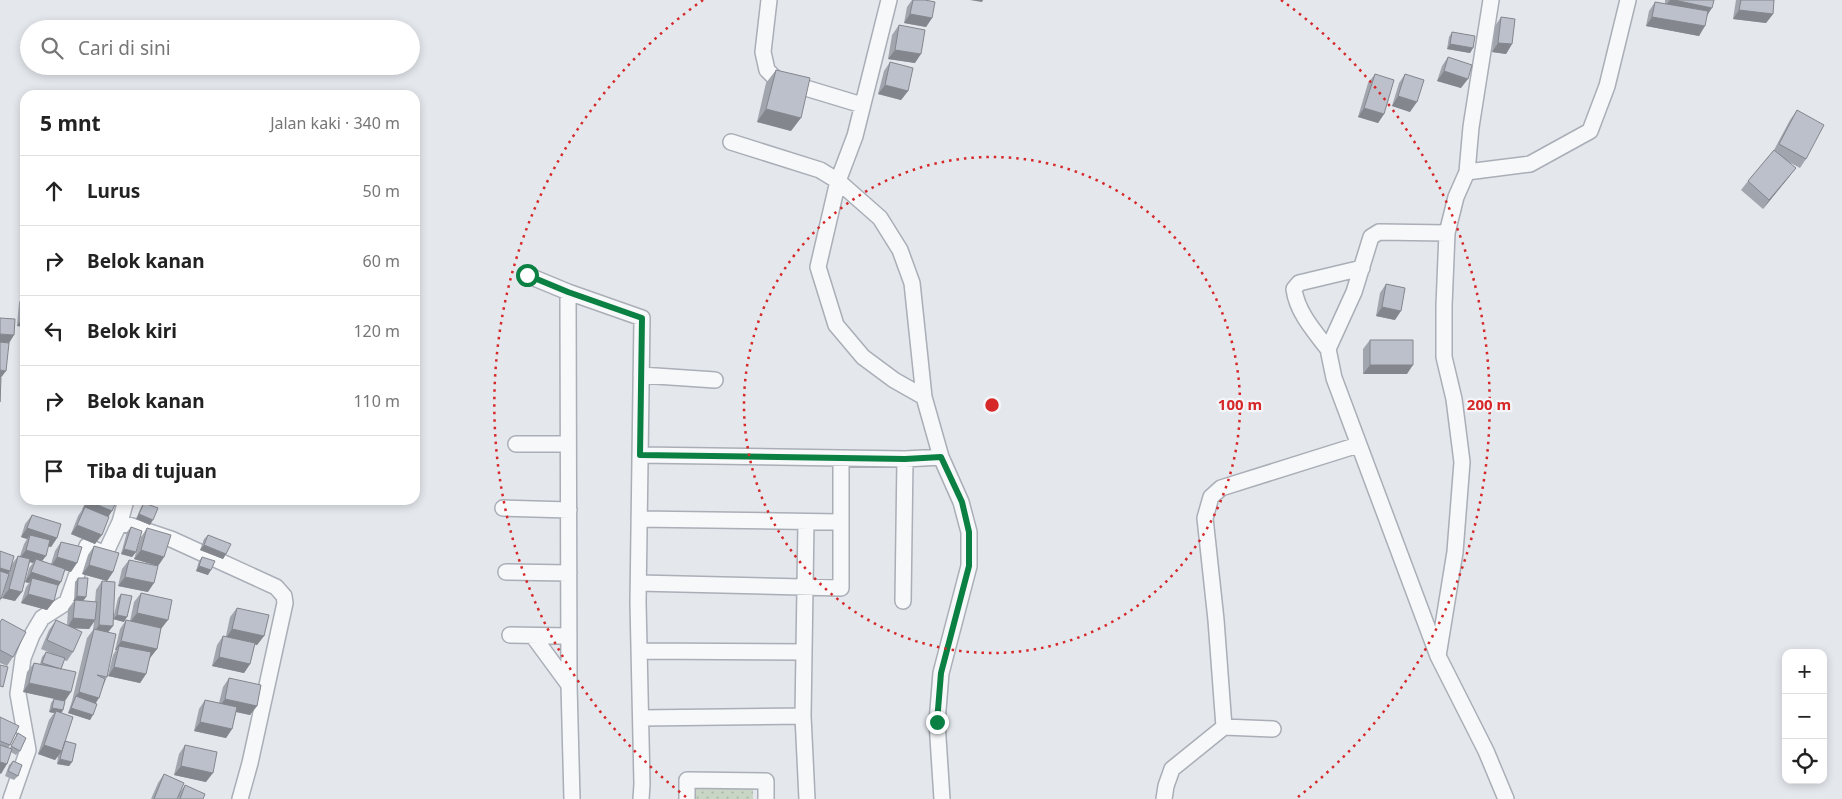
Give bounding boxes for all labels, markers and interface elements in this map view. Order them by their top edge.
search box [20,20,420,75]
icon: search [38,34,66,62]
text: Cari di sini [78,35,171,61]
text: 5 mnt [40,109,101,137]
text: Jalan kaki · 340 m [270,112,400,134]
icon: ahead [40,177,68,205]
text: Lurus [87,178,140,204]
text: 50 m [363,180,400,202]
icon: right [40,247,68,275]
text: Belok kanan [87,248,204,274]
text: 60 m [363,250,400,272]
route start [516,264,539,287]
icon: left [40,317,68,345]
text: Belok kiri [87,318,177,344]
text: 120 m [353,320,400,342]
icon: right [40,387,68,415]
text: Belok kanan [87,388,204,414]
text: 110 m [353,390,400,412]
text: 100 m [1218,394,1262,414]
text: 200 m [1467,394,1511,414]
centre of rings [983,396,1001,414]
icon: arrive [40,457,68,485]
text: Tiba di tujuan [87,458,217,484]
map controls [1782,649,1827,784]
button: + [1782,649,1827,694]
button: − [1782,694,1827,739]
route end [926,711,949,734]
button: locate [1782,739,1827,784]

